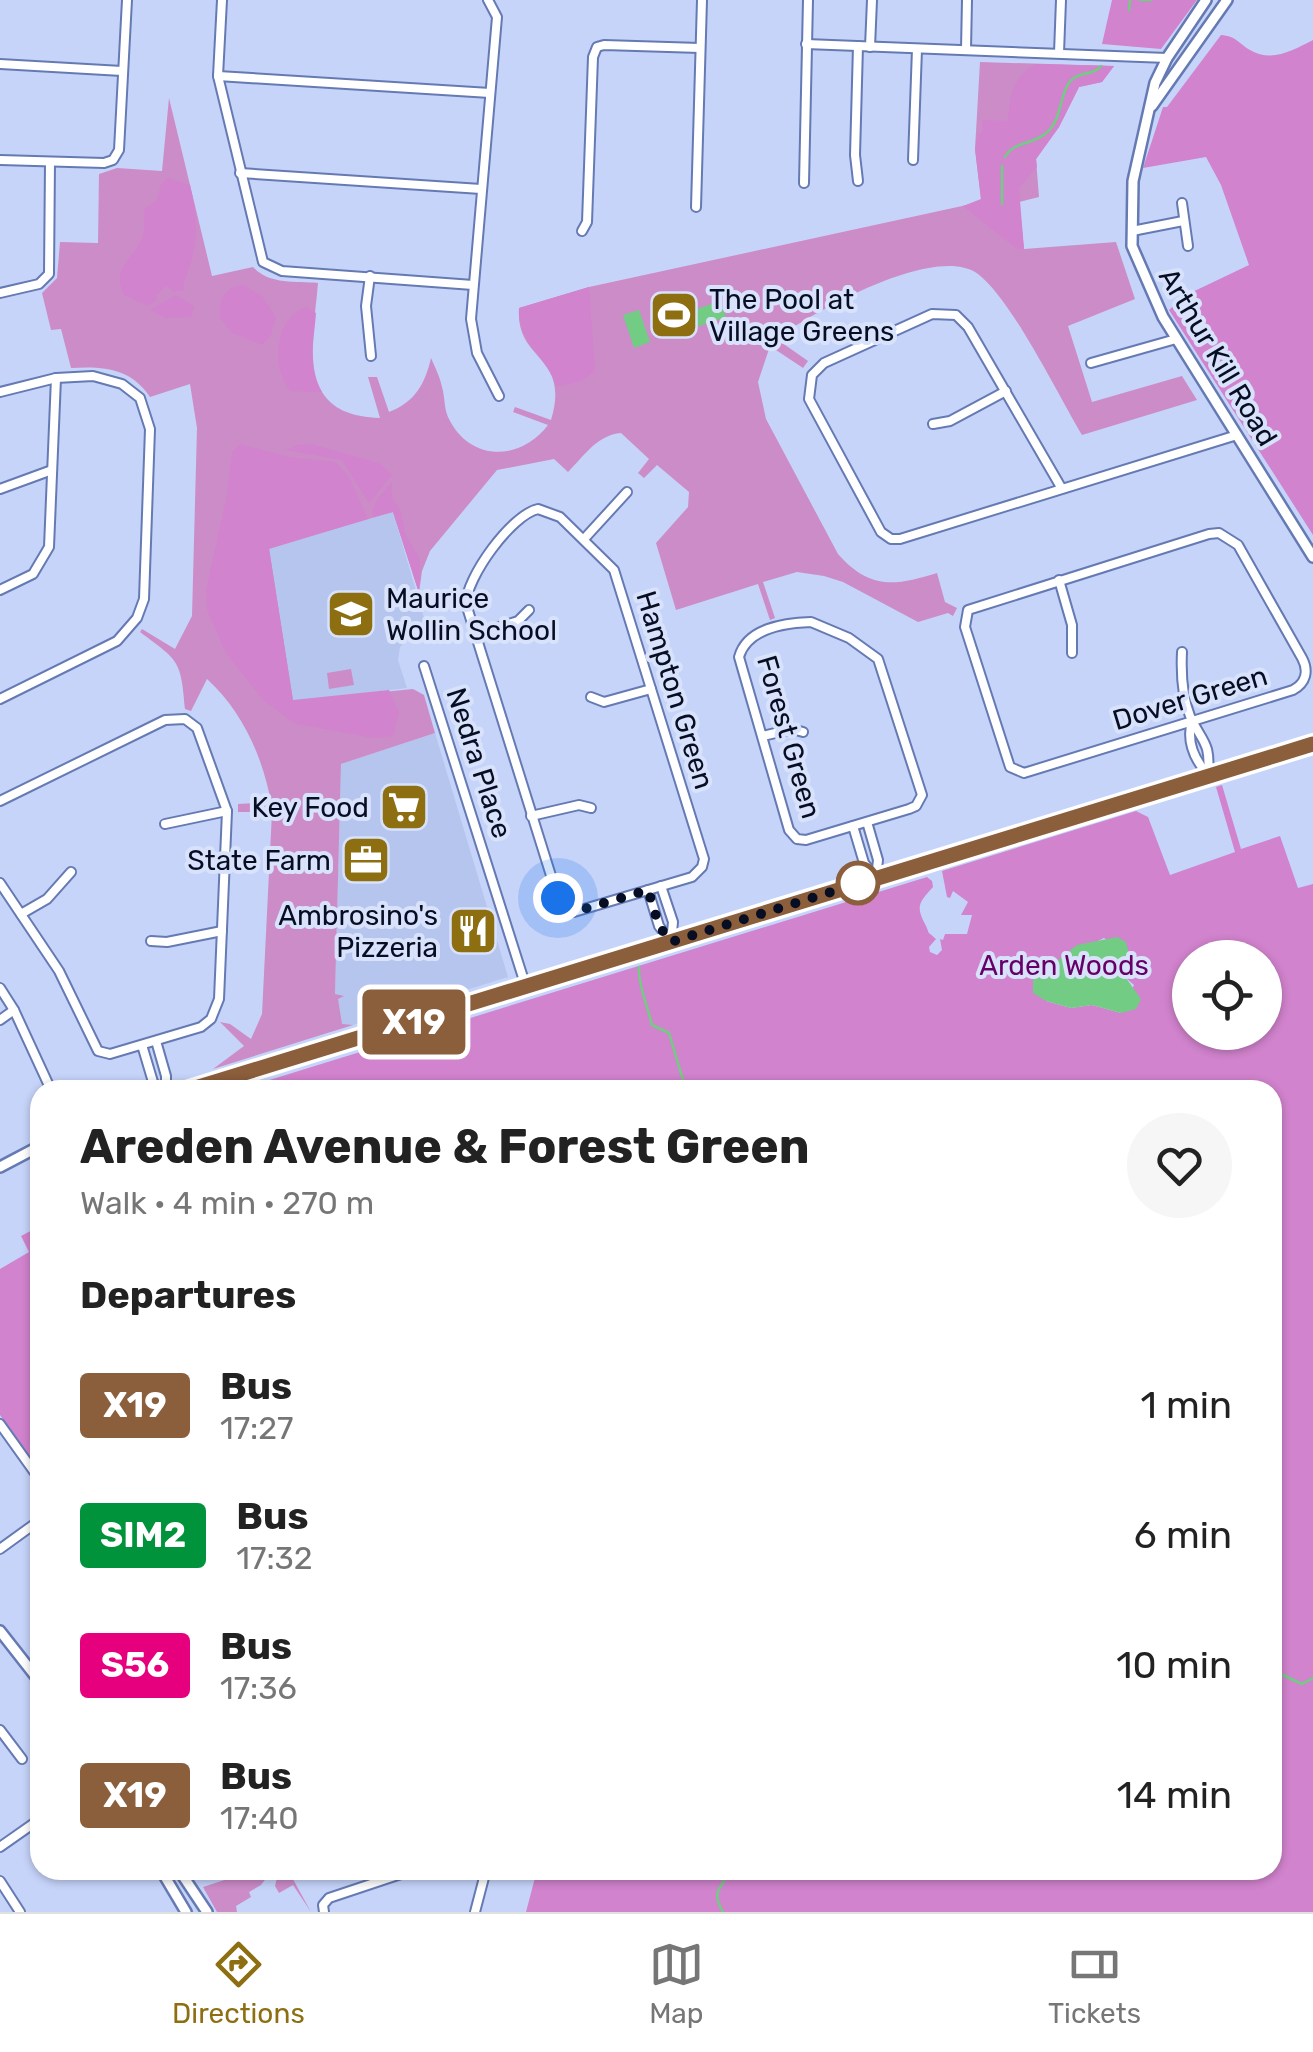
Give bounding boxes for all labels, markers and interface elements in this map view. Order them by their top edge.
street label: Arthur Kill Road [1152,262,1284,452]
place label: The Pool at Village Greens [709,283,894,348]
sports icon: The Pool at Village Greens [648,289,700,341]
place label: Maurice Wollin School [386,582,557,647]
street label: Hampton Green [629,587,721,793]
school or university icon: Maurice Wollin School [325,588,377,640]
street label: Forest Green [750,652,828,822]
street label: Dover Green [1109,659,1271,737]
street label: Nedra Place [439,684,519,842]
supermarket icon: Key Food [378,781,430,833]
place label: Key Food [251,791,369,824]
office icon: State Farm [340,834,392,886]
place label: State Farm [187,844,331,877]
unlabelled marker [837,862,879,904]
your location [533,873,583,923]
place label: Ambrosino's Pizzeria [278,899,438,964]
restaurant icon: Ambrosino's Pizzeria [447,905,499,957]
map controls [1172,940,1282,1050]
button: locate [1172,940,1282,1050]
park label: Arden Woods [979,949,1149,982]
line badge: X19 [356,990,472,1054]
text: X19 [382,1001,446,1043]
button: heart [1127,1113,1232,1218]
text: Areden Avenue & Forest Green [80,1118,810,1175]
text: Walk · 4 min · 270 m [80,1184,374,1222]
text: Departures [80,1272,296,1318]
text: Bus [220,1363,292,1409]
text: 1 min [1140,1382,1232,1428]
text: X19 [103,1384,167,1426]
text: 17:27 [220,1409,294,1447]
text: Bus [236,1493,308,1539]
text: 6 min [1134,1512,1232,1558]
text: SIM2 [100,1514,186,1556]
text: 17:32 [236,1539,313,1577]
text: Bus [220,1623,292,1669]
text: 10 min [1116,1642,1232,1688]
text: S56 [101,1644,169,1686]
text: 17:36 [220,1669,297,1707]
text: Bus [220,1753,292,1799]
text: 14 min [1117,1772,1232,1818]
text: X19 [103,1774,167,1816]
text: 17:40 [220,1799,299,1837]
tab: Directions [172,1937,305,2030]
tab: Map [649,1937,704,2030]
tab: Tickets [1048,1937,1141,2030]

